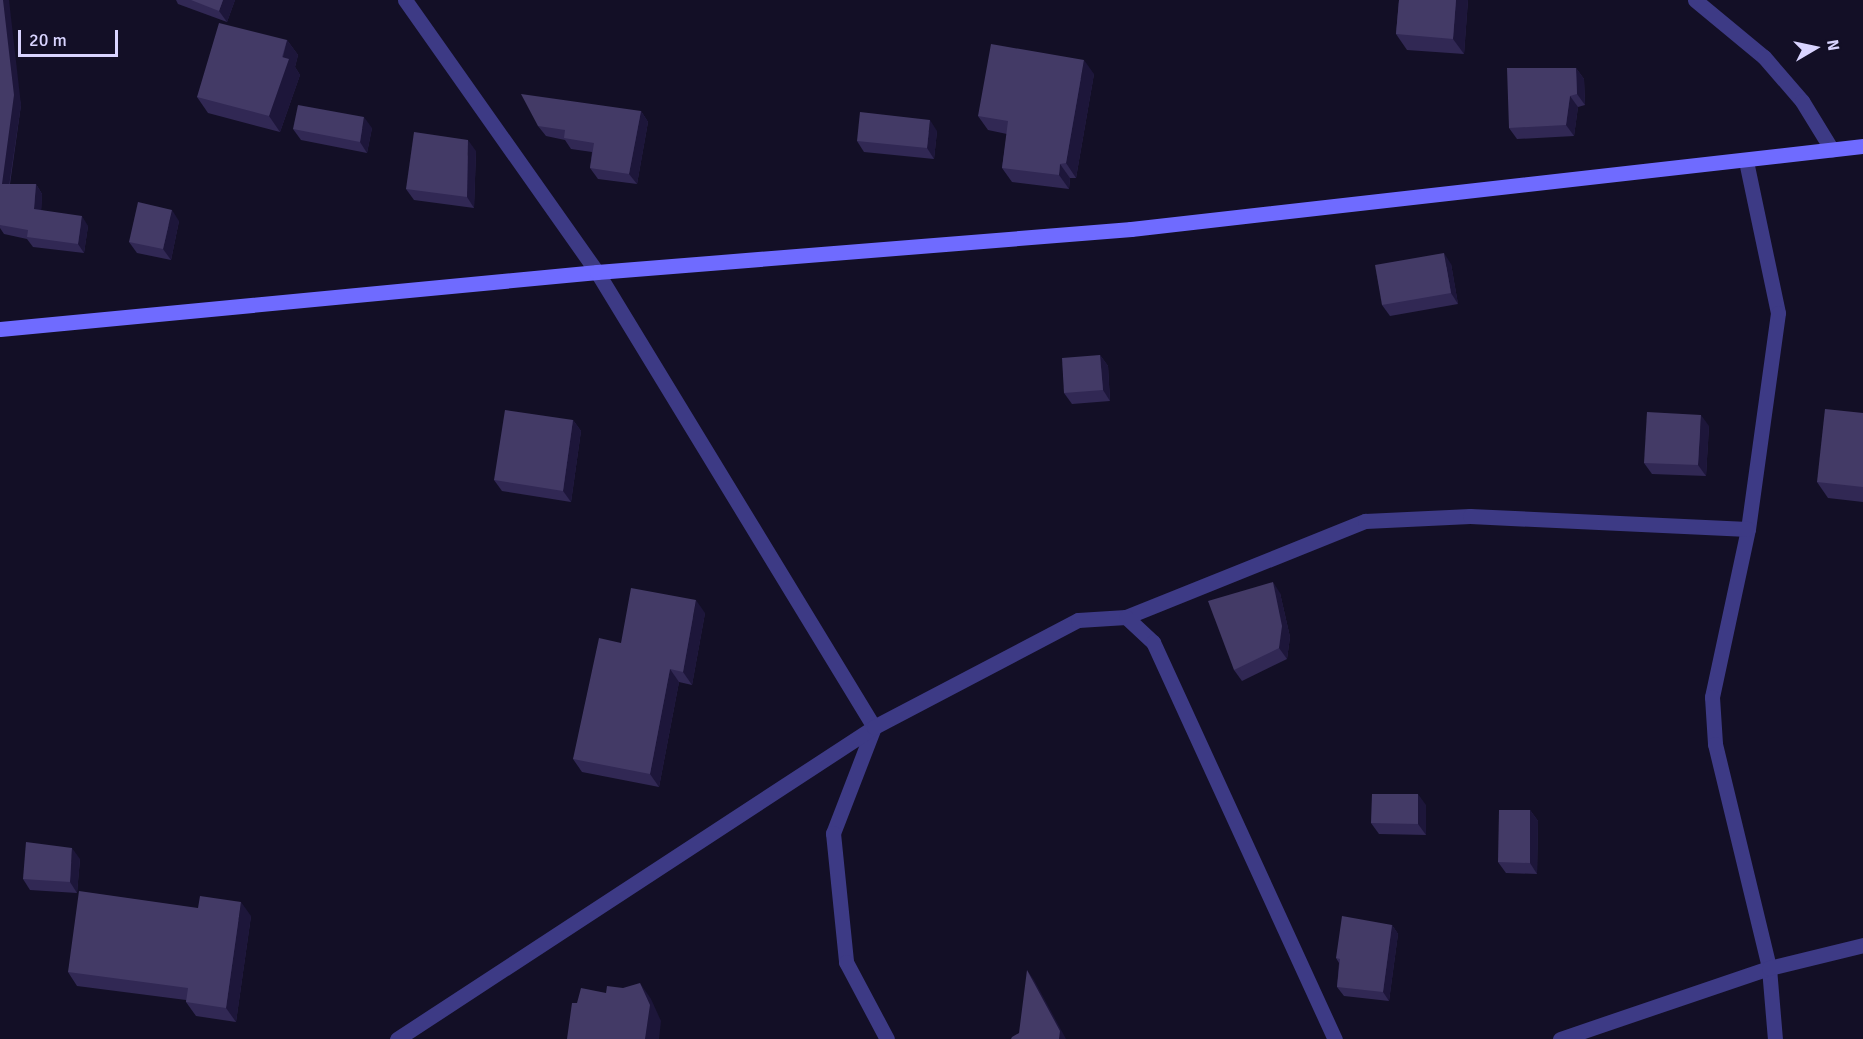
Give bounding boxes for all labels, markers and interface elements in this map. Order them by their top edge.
scale bar [21,18,122,56]
north arrow [1785,18,1845,78]
text: 20 m [29,29,67,51]
text: N [1822,38,1844,52]

